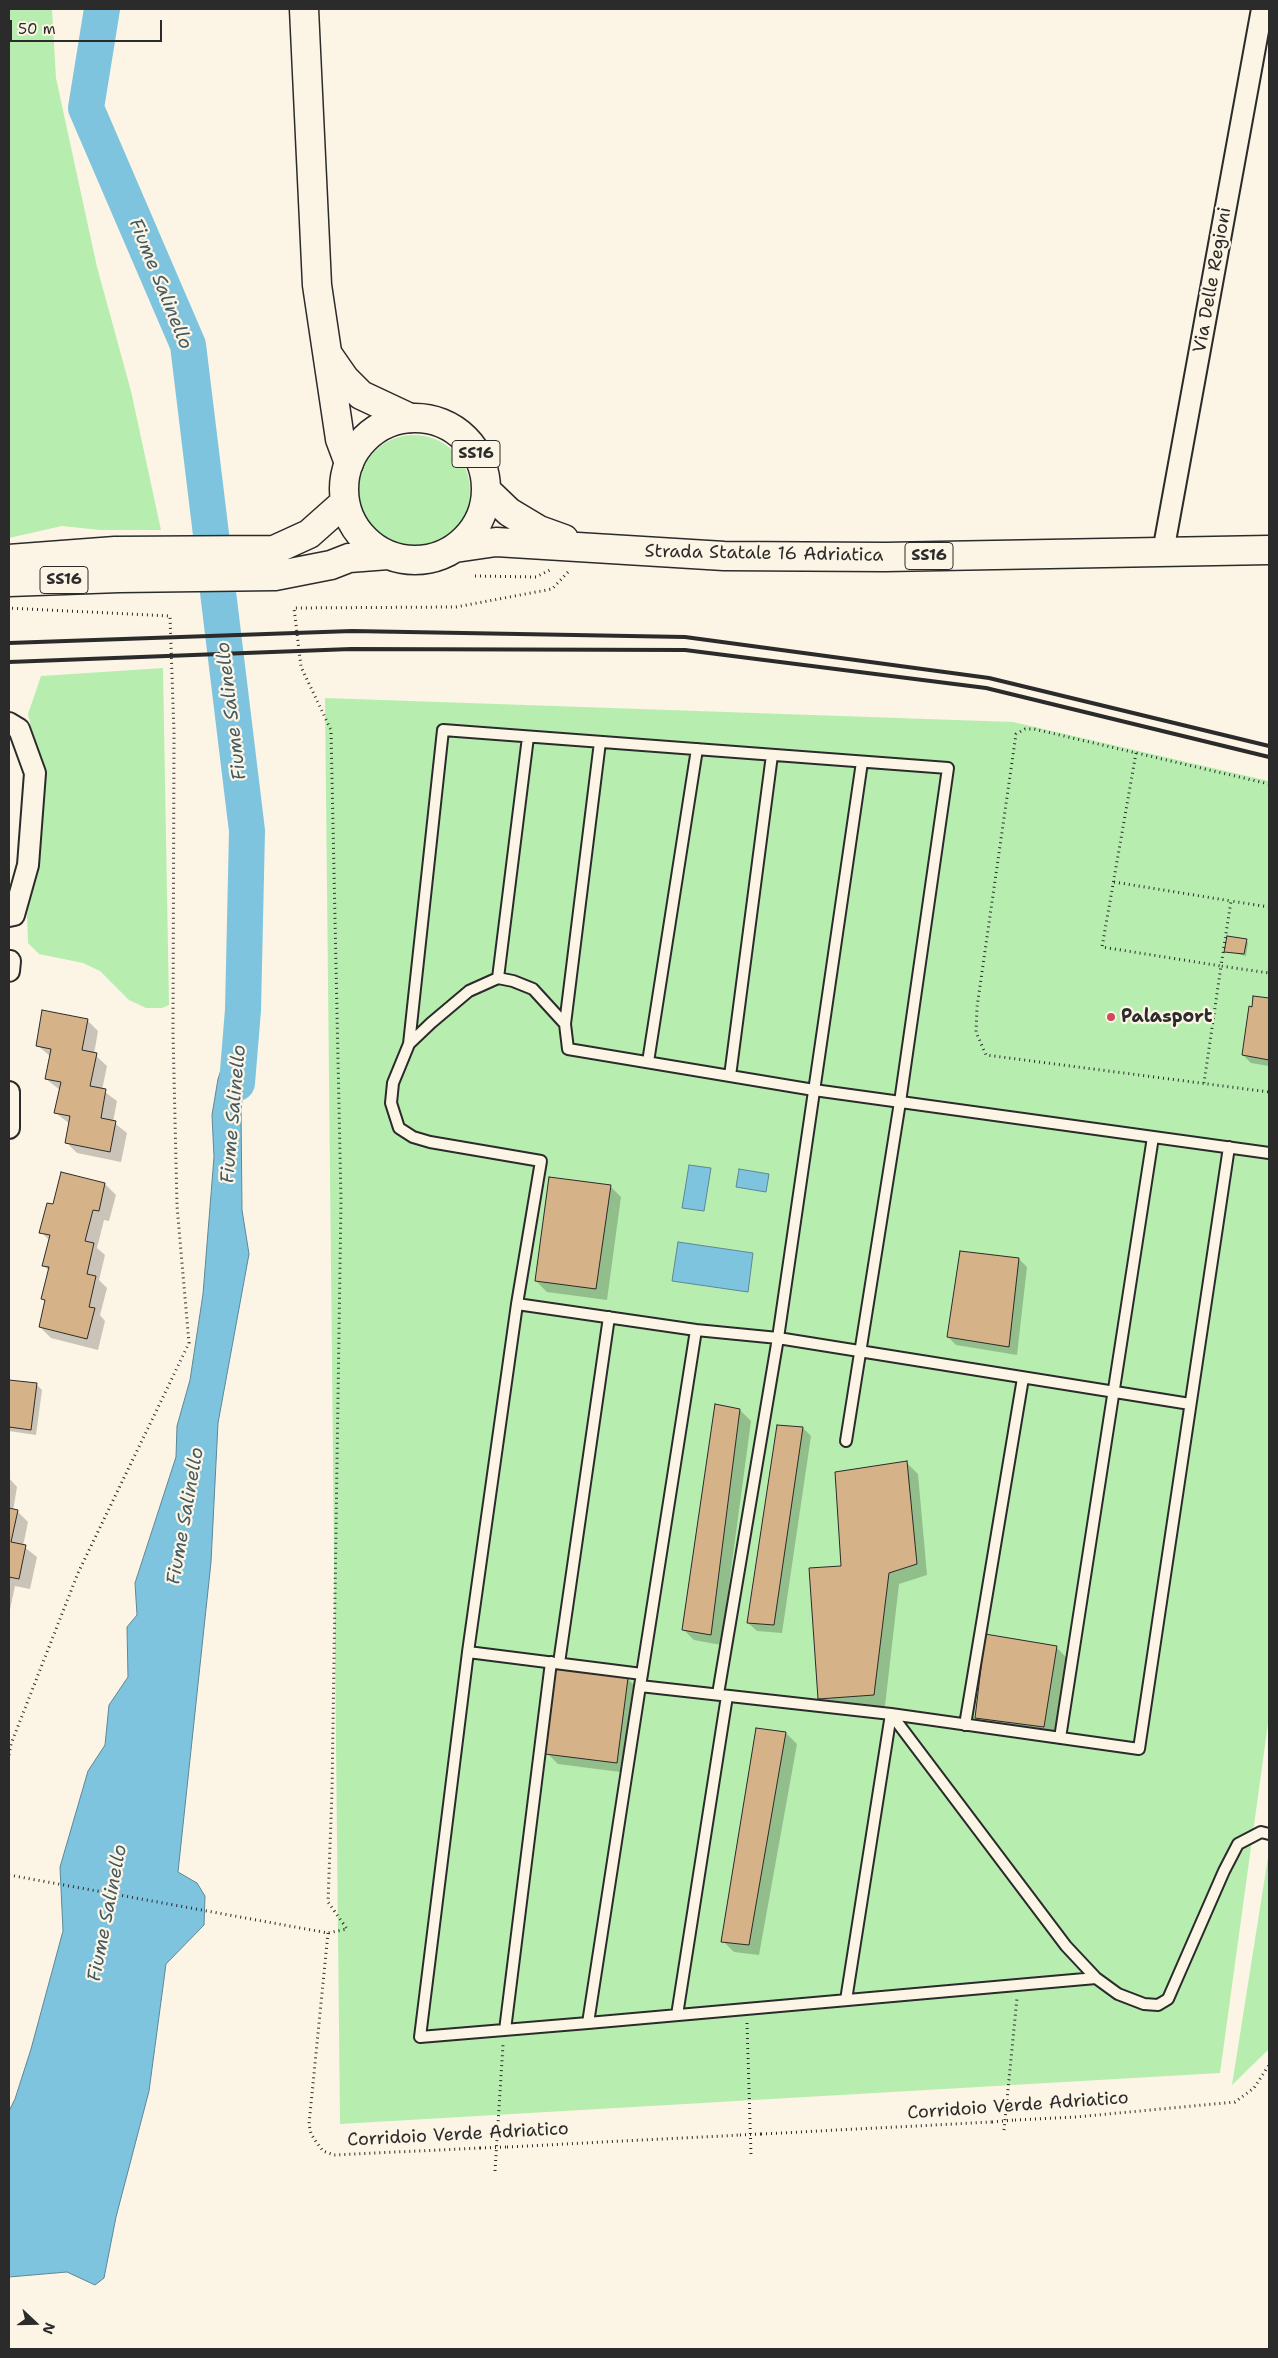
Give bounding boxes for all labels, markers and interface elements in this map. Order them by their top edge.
scale bar [12,10,165,42]
text: 50 m [18,19,56,39]
street label: Via Delle Regioni [1190,206,1236,354]
water label: Fiume Salinello [123,215,197,353]
road number: SS16 [452,440,500,468]
street label: Strada Statale 16 Adriatica [644,541,884,567]
road number: SS16 [905,542,953,570]
road number: SS16 [40,566,88,594]
water label: Fiume Salinello [212,641,252,781]
place label: Palasport [1121,1006,1212,1028]
marker: Palasport [1105,1011,1117,1023]
water label: Fiume Salinello [217,1044,251,1184]
water label: Fiume Salinello [163,1446,209,1586]
water label: Fiume Salinello [84,1843,132,1983]
street label: Corridoio Verde Adriatico [907,2087,1129,2125]
street label: Corridoio Verde Adriatico [347,2118,569,2152]
north arrow [10,2298,60,2348]
text: N [39,2320,59,2337]

